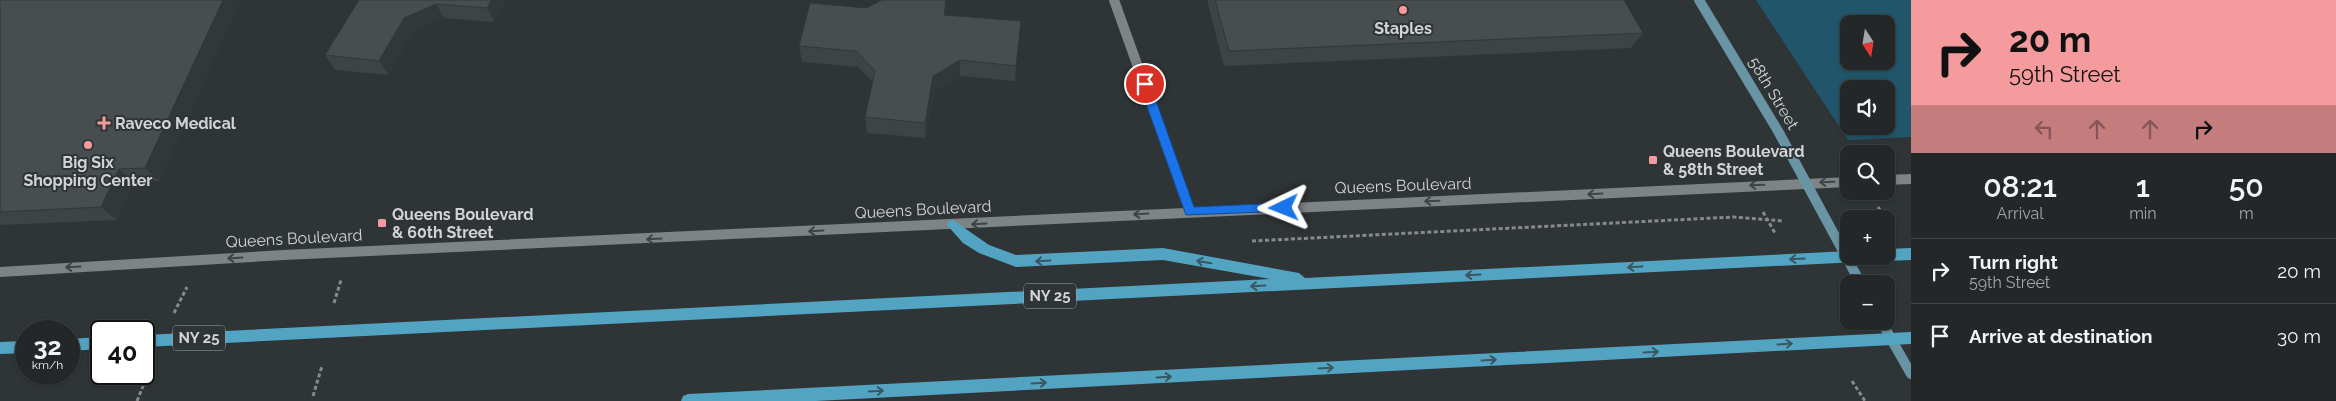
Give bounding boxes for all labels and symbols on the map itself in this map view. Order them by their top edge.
marker: Staples [1397,4,1409,16]
north arrow [1840,15,1895,70]
place label: Staples [1374,19,1432,38]
street label: 58th Street [1744,54,1803,134]
pin [1124,63,1166,105]
place label: Raveco Medical [115,114,237,133]
marker: Raveco Medical [97,116,111,130]
marker: Big Six Shopping Center [82,139,94,151]
place label: Queens Boulevard & 58th Street [1663,142,1805,179]
place label: Big Six Shopping Center [23,153,153,190]
marker: Queens Boulevard & 58th Street [1647,154,1659,166]
street label: Queens Boulevard [1334,174,1472,197]
one-way arrow [1820,178,1836,187]
one-way arrow [1749,180,1765,189]
position arrow [1257,181,1309,233]
one-way arrow [1587,189,1603,198]
street label: Queens Boulevard [854,196,992,223]
one-way arrow [1425,197,1441,206]
place label: Queens Boulevard & 60th Street [392,205,534,242]
one-way arrow [1133,210,1149,219]
marker: Queens Boulevard & 60th Street [376,217,388,229]
one-way arrow [971,219,987,228]
street label: Queens Boulevard [225,225,363,252]
one-way arrow [809,227,825,236]
one-way arrow [646,234,662,243]
one-way arrow [227,254,243,263]
one-way arrow [1790,254,1806,264]
one-way arrow [1035,256,1051,265]
one-way arrow [1197,256,1213,266]
one-way arrow [65,263,81,272]
one-way arrow [1627,263,1643,272]
one-way arrow [1465,271,1481,280]
one-way arrow [1250,281,1266,290]
road number: NY 25 [1024,284,1076,308]
speed limit sign: 40 [90,320,155,385]
road number: NY 25 [173,326,225,350]
one-way arrow [1777,340,1793,349]
one-way arrow [1643,347,1659,356]
one-way arrow [1480,356,1496,365]
one-way arrow [1318,364,1334,373]
one-way arrow [1156,372,1172,381]
one-way arrow [1030,378,1046,388]
one-way arrow [868,387,884,396]

